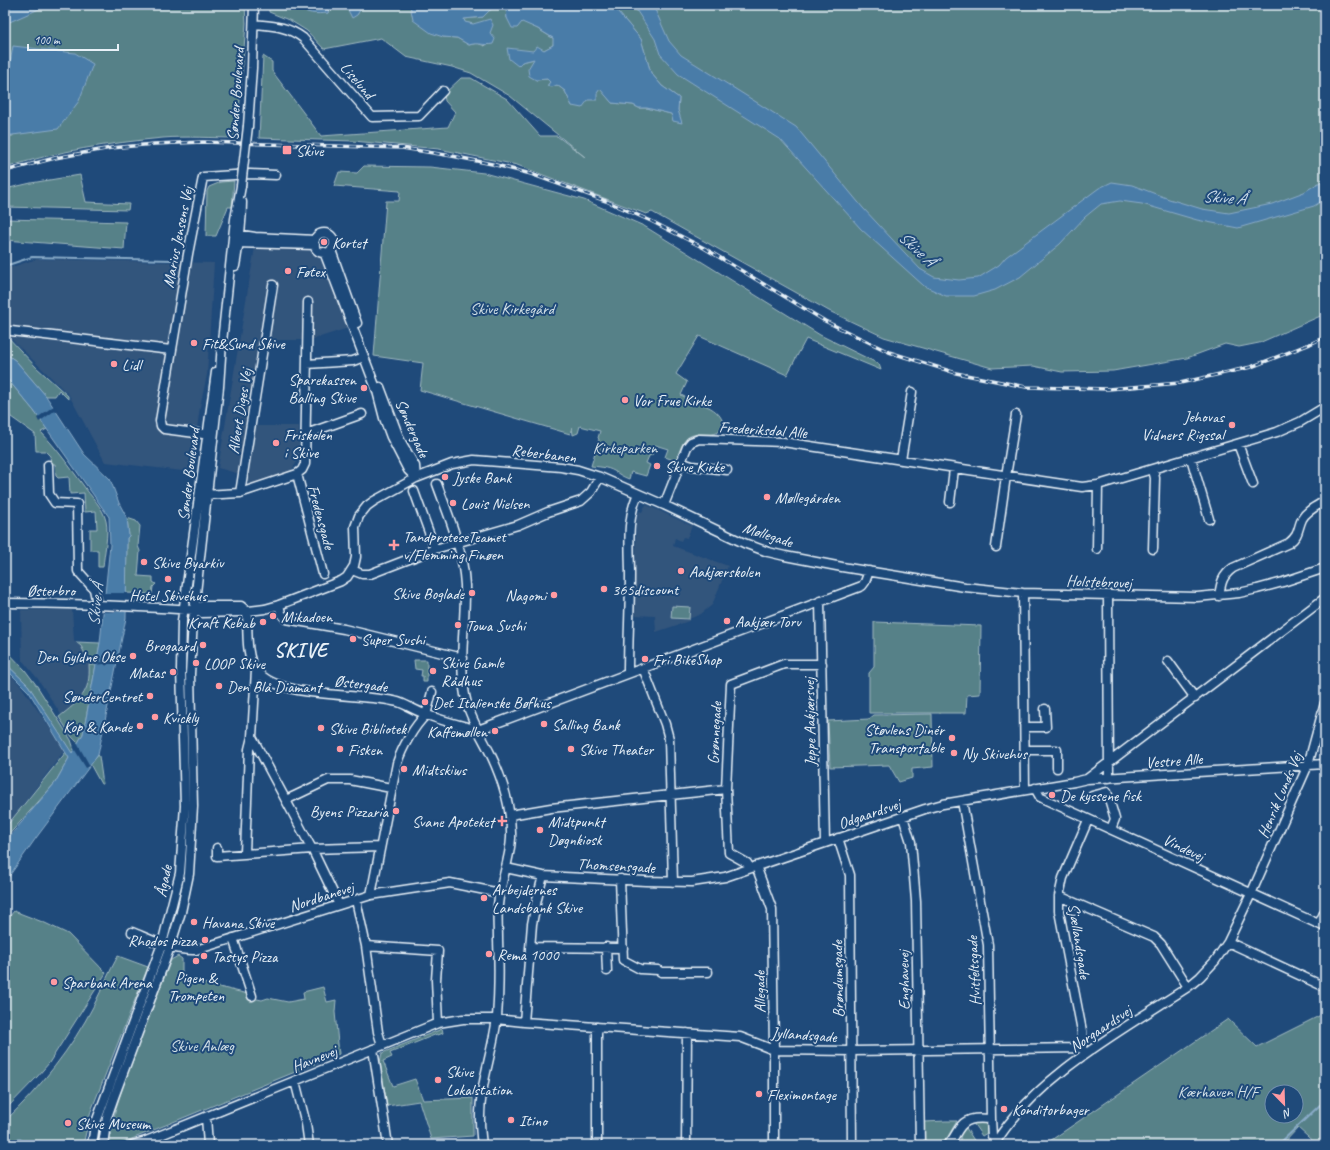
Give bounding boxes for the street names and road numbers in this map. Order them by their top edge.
street label: Sønder Boulevard [223,44,249,141]
street label: Liselund [336,58,381,105]
street label: Marius Jensens Vej [158,183,198,289]
street label: Albert Diges Vej [223,365,257,455]
street label: Søndergade [390,396,434,462]
street label: Frederiksdal Alle [718,417,809,443]
street label: Sønder Boulevard [173,424,205,522]
street label: Reberbanen [511,440,578,468]
street label: Fredensgade [303,483,340,553]
street label: Møllegade [740,518,797,553]
street label: Holstebrovej [1066,571,1134,593]
street label: Østerbro [27,581,77,601]
street label: Østergade [333,671,390,697]
street label: Jeppe Aakjærsvej [799,676,821,768]
street label: Grønnegade [703,700,727,765]
street label: Henrik Lunds Vej [1253,748,1308,841]
street label: Vestre Alle [1145,749,1205,773]
street label: Odgaardsvej [836,793,905,834]
street label: Vindevej [1160,830,1209,867]
street label: Thomsensgade [577,854,657,878]
street label: Ågade [151,862,177,899]
street label: Nordbanevej [286,877,358,917]
street label: Sjællandsgade [1063,902,1095,982]
street label: Hvitfeltsgade [962,934,986,1006]
street label: Brøndumsgade [827,938,849,1018]
street label: Enghavevej [893,948,915,1010]
street label: Allegade [750,969,770,1013]
street label: Norgaardsvej [1066,1000,1137,1057]
street label: Jyllandsgade [770,1023,839,1047]
street label: Havnevej [289,1040,342,1077]

